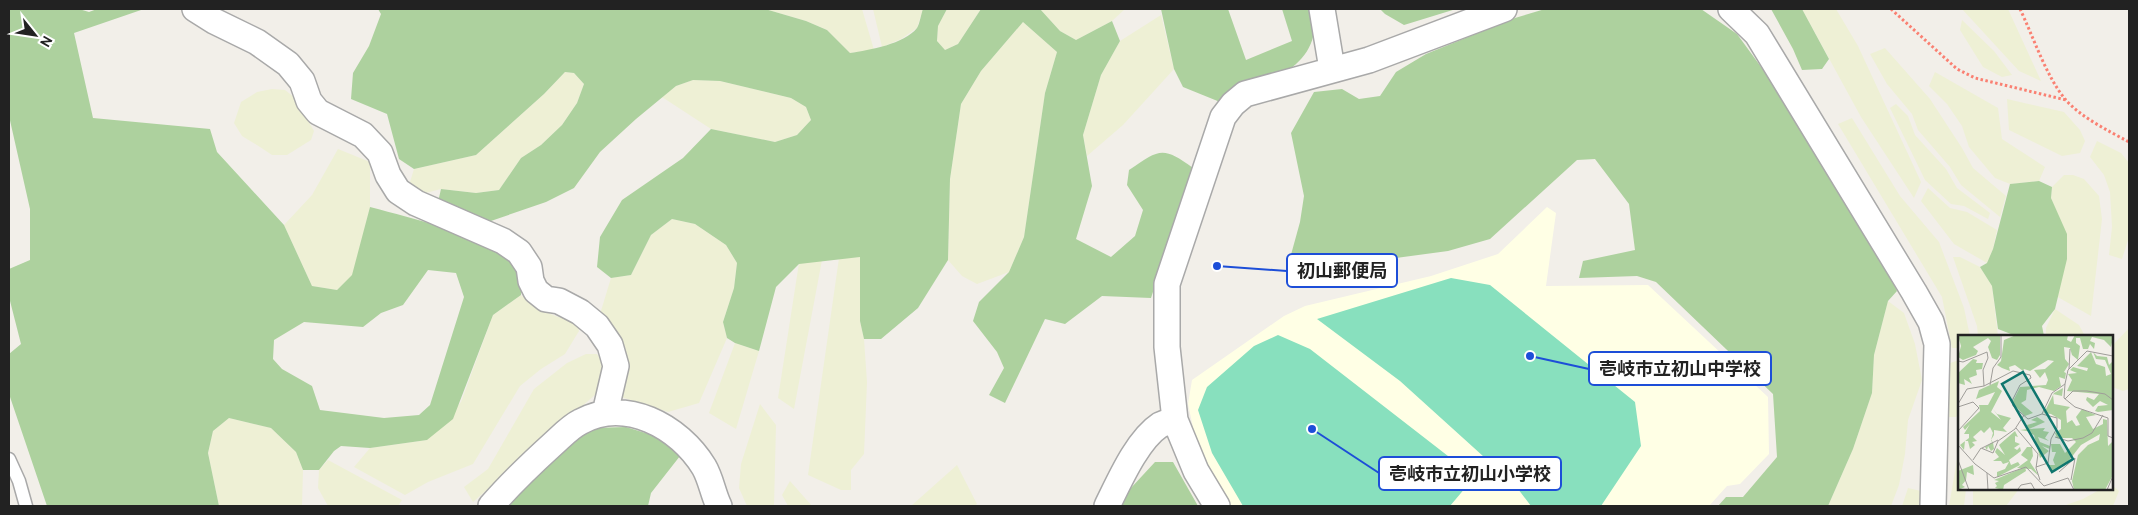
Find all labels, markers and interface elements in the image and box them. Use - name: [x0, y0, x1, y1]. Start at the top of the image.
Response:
- north arrow: [10, 10, 60, 60]
- text: N: [36, 33, 57, 50]
- callout: 初山郵便局: [1287, 254, 1397, 287]
- text: 初山郵便局: [1297, 260, 1387, 282]
- inset map: [1958, 335, 2113, 490]
- callout: 壱岐市立初山中学校: [1589, 352, 1771, 385]
- text: 壱岐市立初山中学校: [1599, 358, 1761, 380]
- callout: 壱岐市立初山小学校: [1379, 457, 1561, 490]
- text: 壱岐市立初山小学校: [1389, 463, 1551, 485]

